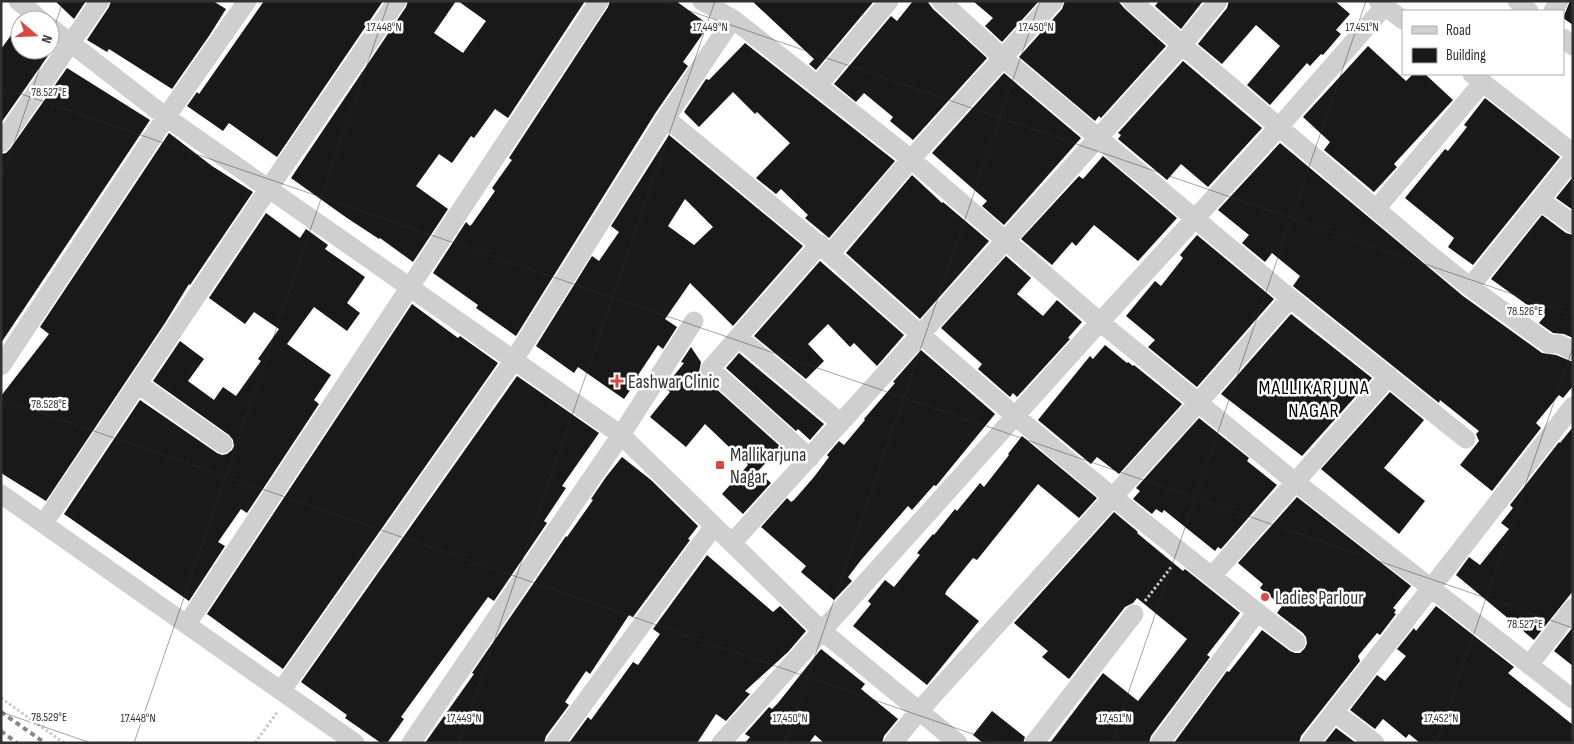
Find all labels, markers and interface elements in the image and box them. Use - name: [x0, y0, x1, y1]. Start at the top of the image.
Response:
- north arrow: [10, 10, 60, 60]
- legend: [1402, 10, 1564, 75]
- text: 17.448°N: [366, 20, 402, 35]
- text: 17.449°N: [692, 20, 728, 35]
- text: 17.450°N: [1018, 20, 1054, 35]
- text: 17.451°N: [1345, 20, 1379, 35]
- text: Road: [1446, 21, 1471, 40]
- text: N: [38, 33, 56, 45]
- text: Building: [1446, 46, 1486, 65]
- text: 78.527°E: [31, 85, 67, 100]
- text: 78.526°E: [1507, 304, 1543, 319]
- place label: Eashwar Clinic: [628, 371, 720, 394]
- marker: Eashwar Clinic: [610, 374, 624, 388]
- district label: MALLIKARJUNA NAGAR: [1259, 376, 1369, 423]
- text: 78.528°E: [31, 397, 67, 412]
- place label: Mallikarjuna Nagar: [730, 444, 806, 489]
- marker: Mallikarjuna Nagar: [714, 459, 726, 471]
- place label: Ladies Parlour: [1275, 587, 1364, 610]
- marker: Ladies Parlour: [1259, 591, 1271, 603]
- text: 78.527°E: [1507, 617, 1543, 632]
- text: 78.529°E: [31, 710, 67, 725]
- text: 17.448°N: [120, 711, 156, 726]
- text: 17.449°N: [446, 711, 482, 726]
- text: 17.450°N: [772, 711, 808, 726]
- text: 17.451°N: [1098, 711, 1132, 726]
- text: 17.452°N: [1424, 711, 1458, 726]

